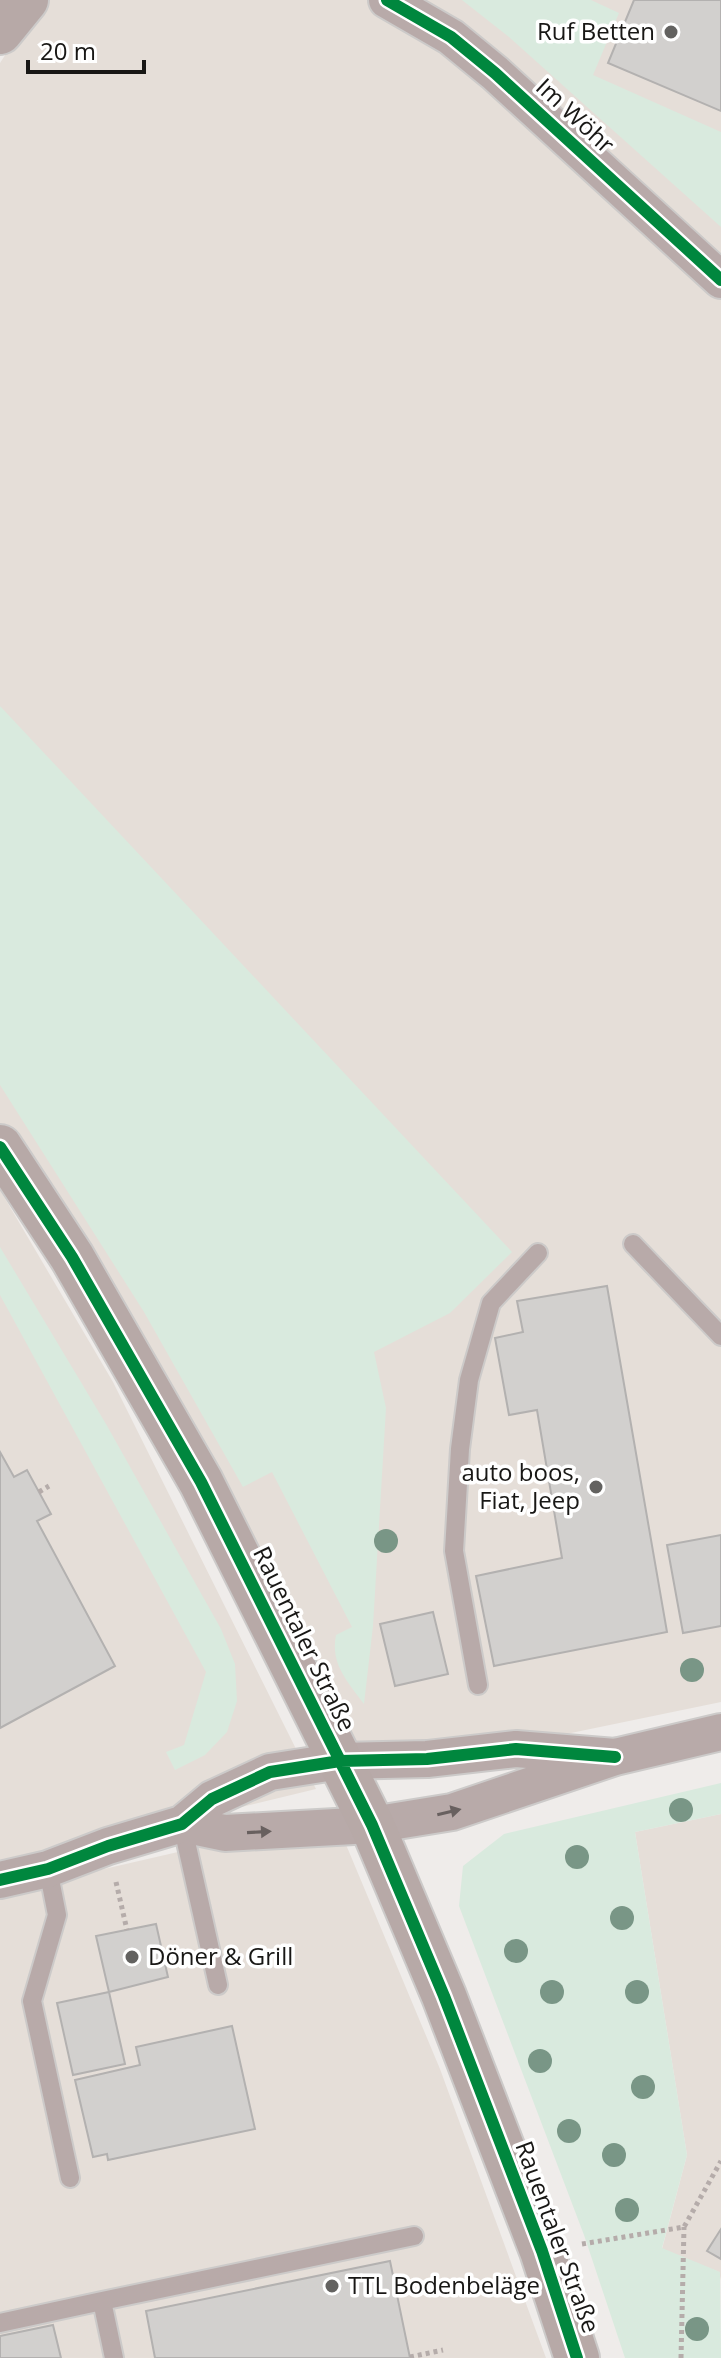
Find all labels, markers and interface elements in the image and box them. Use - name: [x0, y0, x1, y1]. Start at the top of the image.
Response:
- place label: Ruf Betten: [537, 14, 655, 47]
- marker: Ruf Betten: [662, 23, 680, 41]
- scale bar: [28, 24, 144, 74]
- text: 20 m: [40, 34, 96, 67]
- street label: Im Wöhr: [530, 70, 623, 160]
- place label: auto boos, Fiat, Jeep: [462, 1455, 580, 1516]
- marker: auto boos, Fiat, Jeep: [587, 1478, 605, 1496]
- street label: Rauentaler Straße: [246, 1540, 364, 1736]
- one-way arrow: [436, 1805, 461, 1818]
- one-way arrow: [247, 1825, 272, 1838]
- place label: Döner & Grill: [148, 1939, 293, 1972]
- marker: Döner & Grill: [123, 1948, 141, 1966]
- street label: Rauentaler Straße: [508, 2136, 608, 2337]
- place label: TTL Bodenbeläge: [348, 2268, 540, 2301]
- marker: TTL Bodenbeläge: [323, 2277, 341, 2295]

